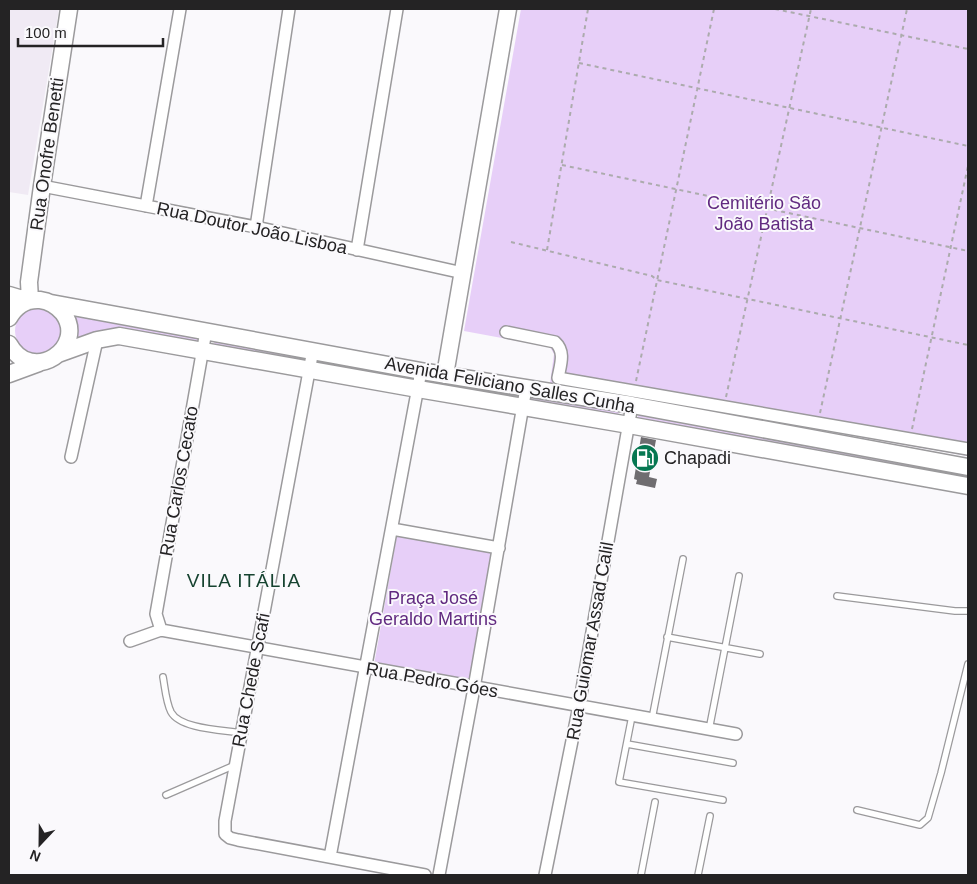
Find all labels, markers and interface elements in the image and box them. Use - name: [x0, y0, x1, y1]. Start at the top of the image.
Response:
- scale bar: [18, 15, 162, 47]
- text: 100 m: [25, 24, 67, 41]
- street label: Rua Onofre Benetti: [26, 76, 68, 232]
- park label: Cemitério São João Batista: [707, 193, 821, 234]
- street label: Rua Doutor João Lisboa: [155, 198, 350, 258]
- street label: Avenida Feliciano Salles Cunha: [383, 353, 638, 417]
- street label: Rua Carlos Cecato: [156, 404, 202, 558]
- fuel station icon: Chapadi: [630, 443, 660, 473]
- place label: Chapadi: [664, 448, 731, 468]
- street label: Rua Guiomar Assad Calil: [563, 540, 617, 742]
- district label: VILA ITÁLIA: [187, 570, 301, 591]
- park label: Praça José Geraldo Martins: [369, 588, 497, 629]
- street label: Rua Chede Scafi: [228, 611, 274, 749]
- street label: Rua Pedro Góes: [364, 659, 500, 701]
- north arrow: [15, 819, 65, 869]
- text: N: [27, 847, 43, 865]

